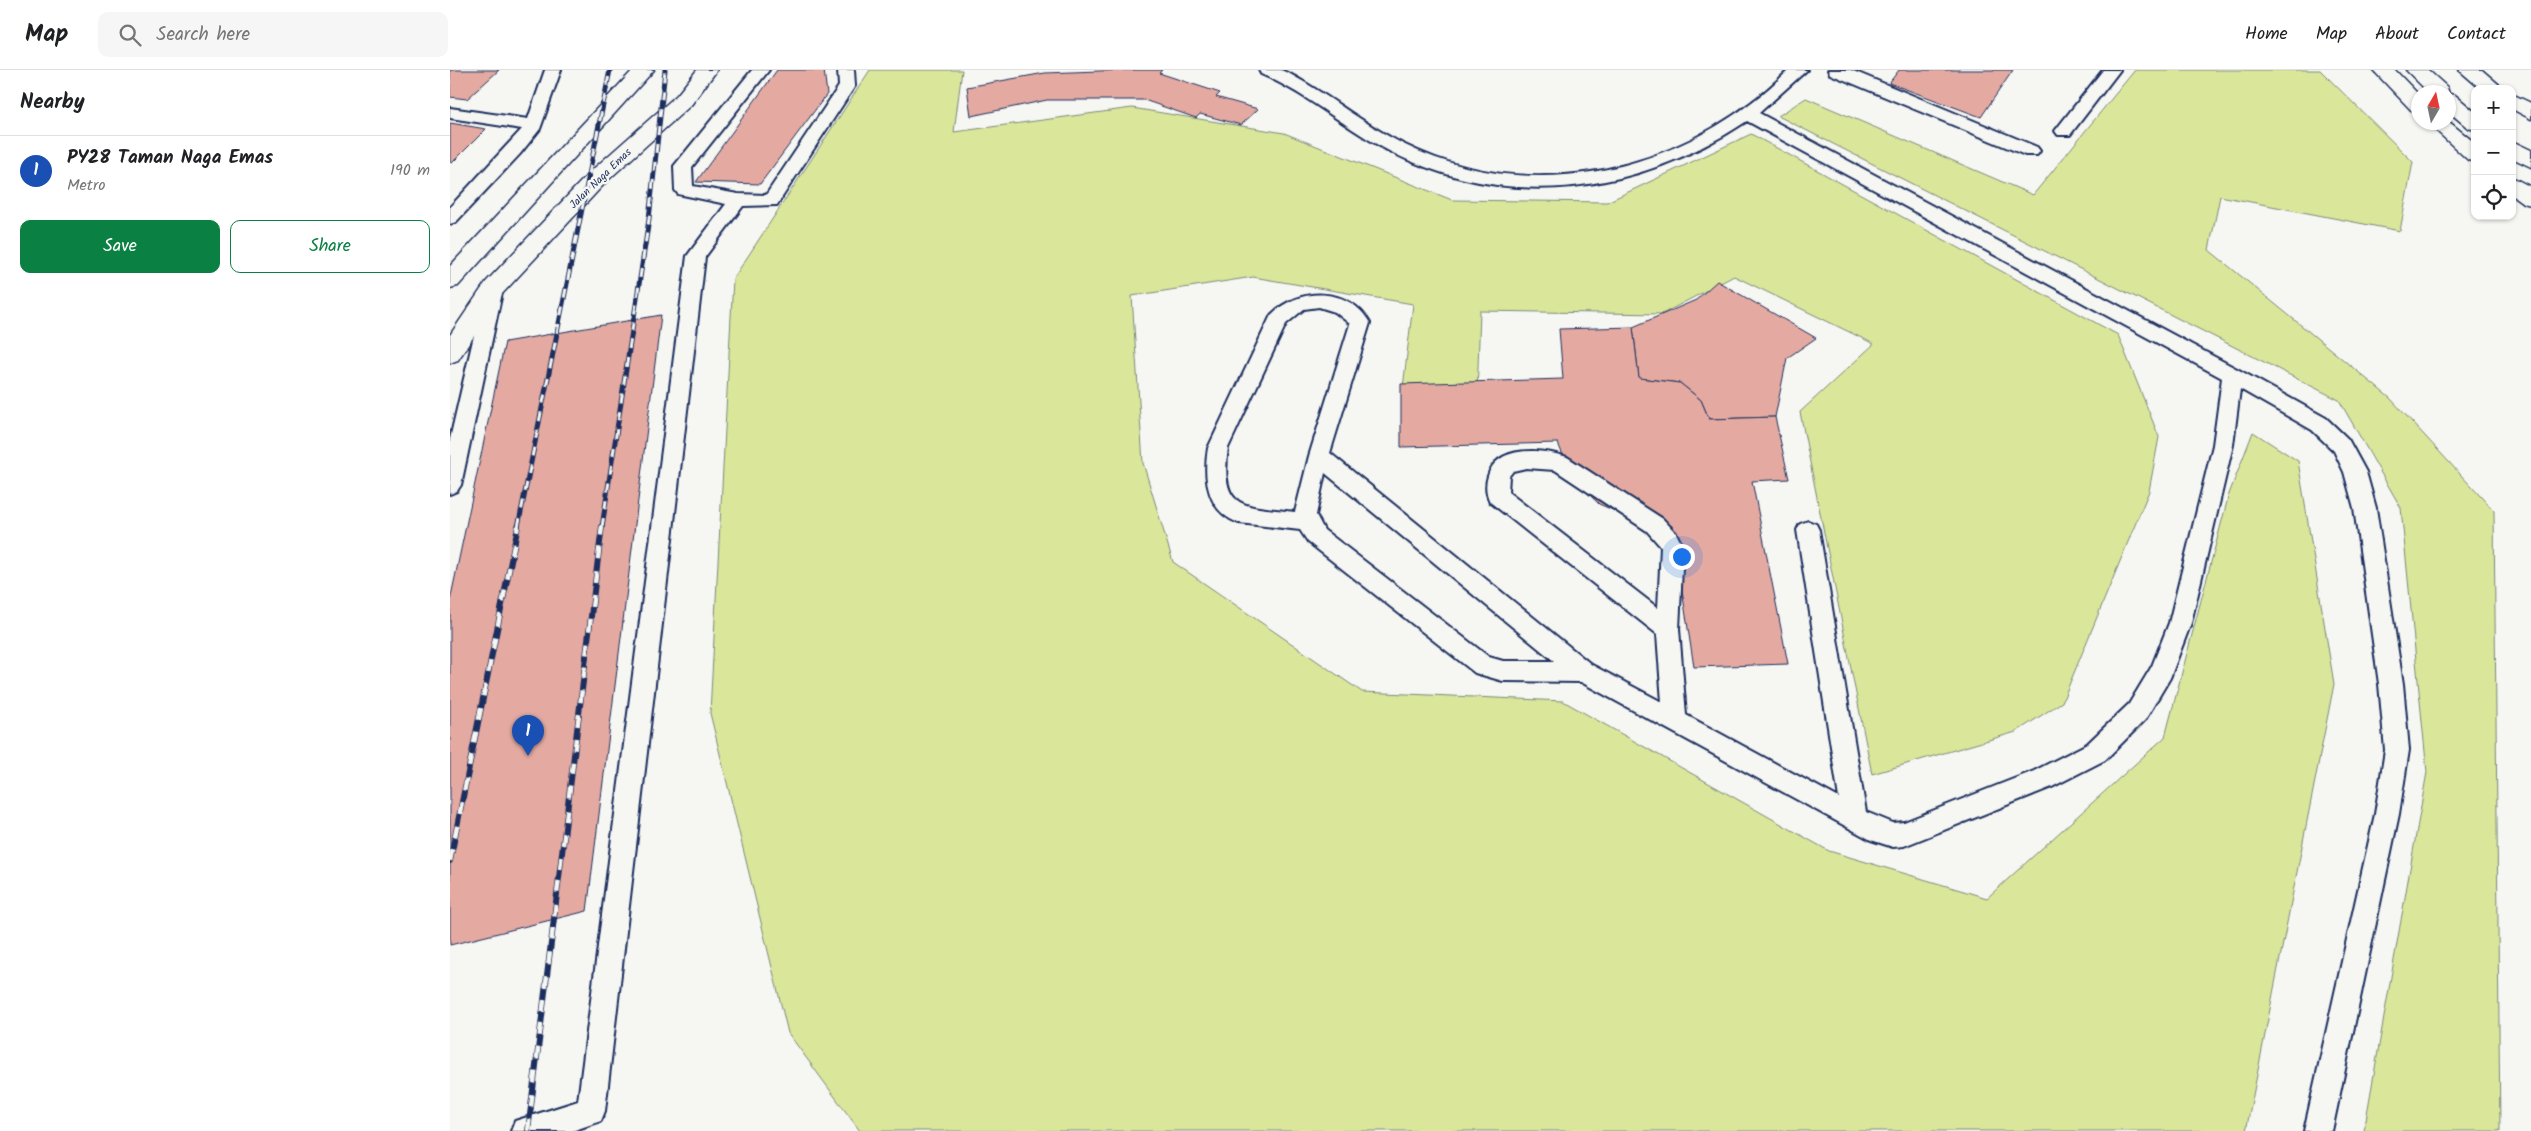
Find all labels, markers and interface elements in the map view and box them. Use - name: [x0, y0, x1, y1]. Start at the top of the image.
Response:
- search box: [98, 12, 448, 57]
- text: Map: [25, 15, 68, 54]
- text: Search here: [156, 20, 250, 50]
- text: Home: [2245, 20, 2288, 49]
- text: Map: [2316, 20, 2347, 49]
- text: About: [2375, 20, 2419, 49]
- text: Contact: [2447, 20, 2506, 49]
- icon: search: [116, 21, 144, 49]
- north arrow: [2411, 85, 2456, 130]
- map controls: [2471, 85, 2516, 220]
- button: +: [2471, 85, 2516, 130]
- text: Nearby: [20, 86, 85, 119]
- button: −: [2471, 130, 2516, 175]
- text: PY28 Taman Naga Emas: [67, 143, 273, 173]
- street label: Jalan Naga Emas: [565, 144, 636, 213]
- text: 1: [34, 158, 38, 183]
- text: 190 m: [390, 158, 430, 183]
- text: Metro: [67, 173, 106, 198]
- button: locate: [2471, 175, 2516, 220]
- button: Save: [20, 220, 220, 273]
- button: Share: [230, 220, 430, 273]
- your location: [1669, 544, 1695, 570]
- pin: 1: [512, 715, 544, 756]

